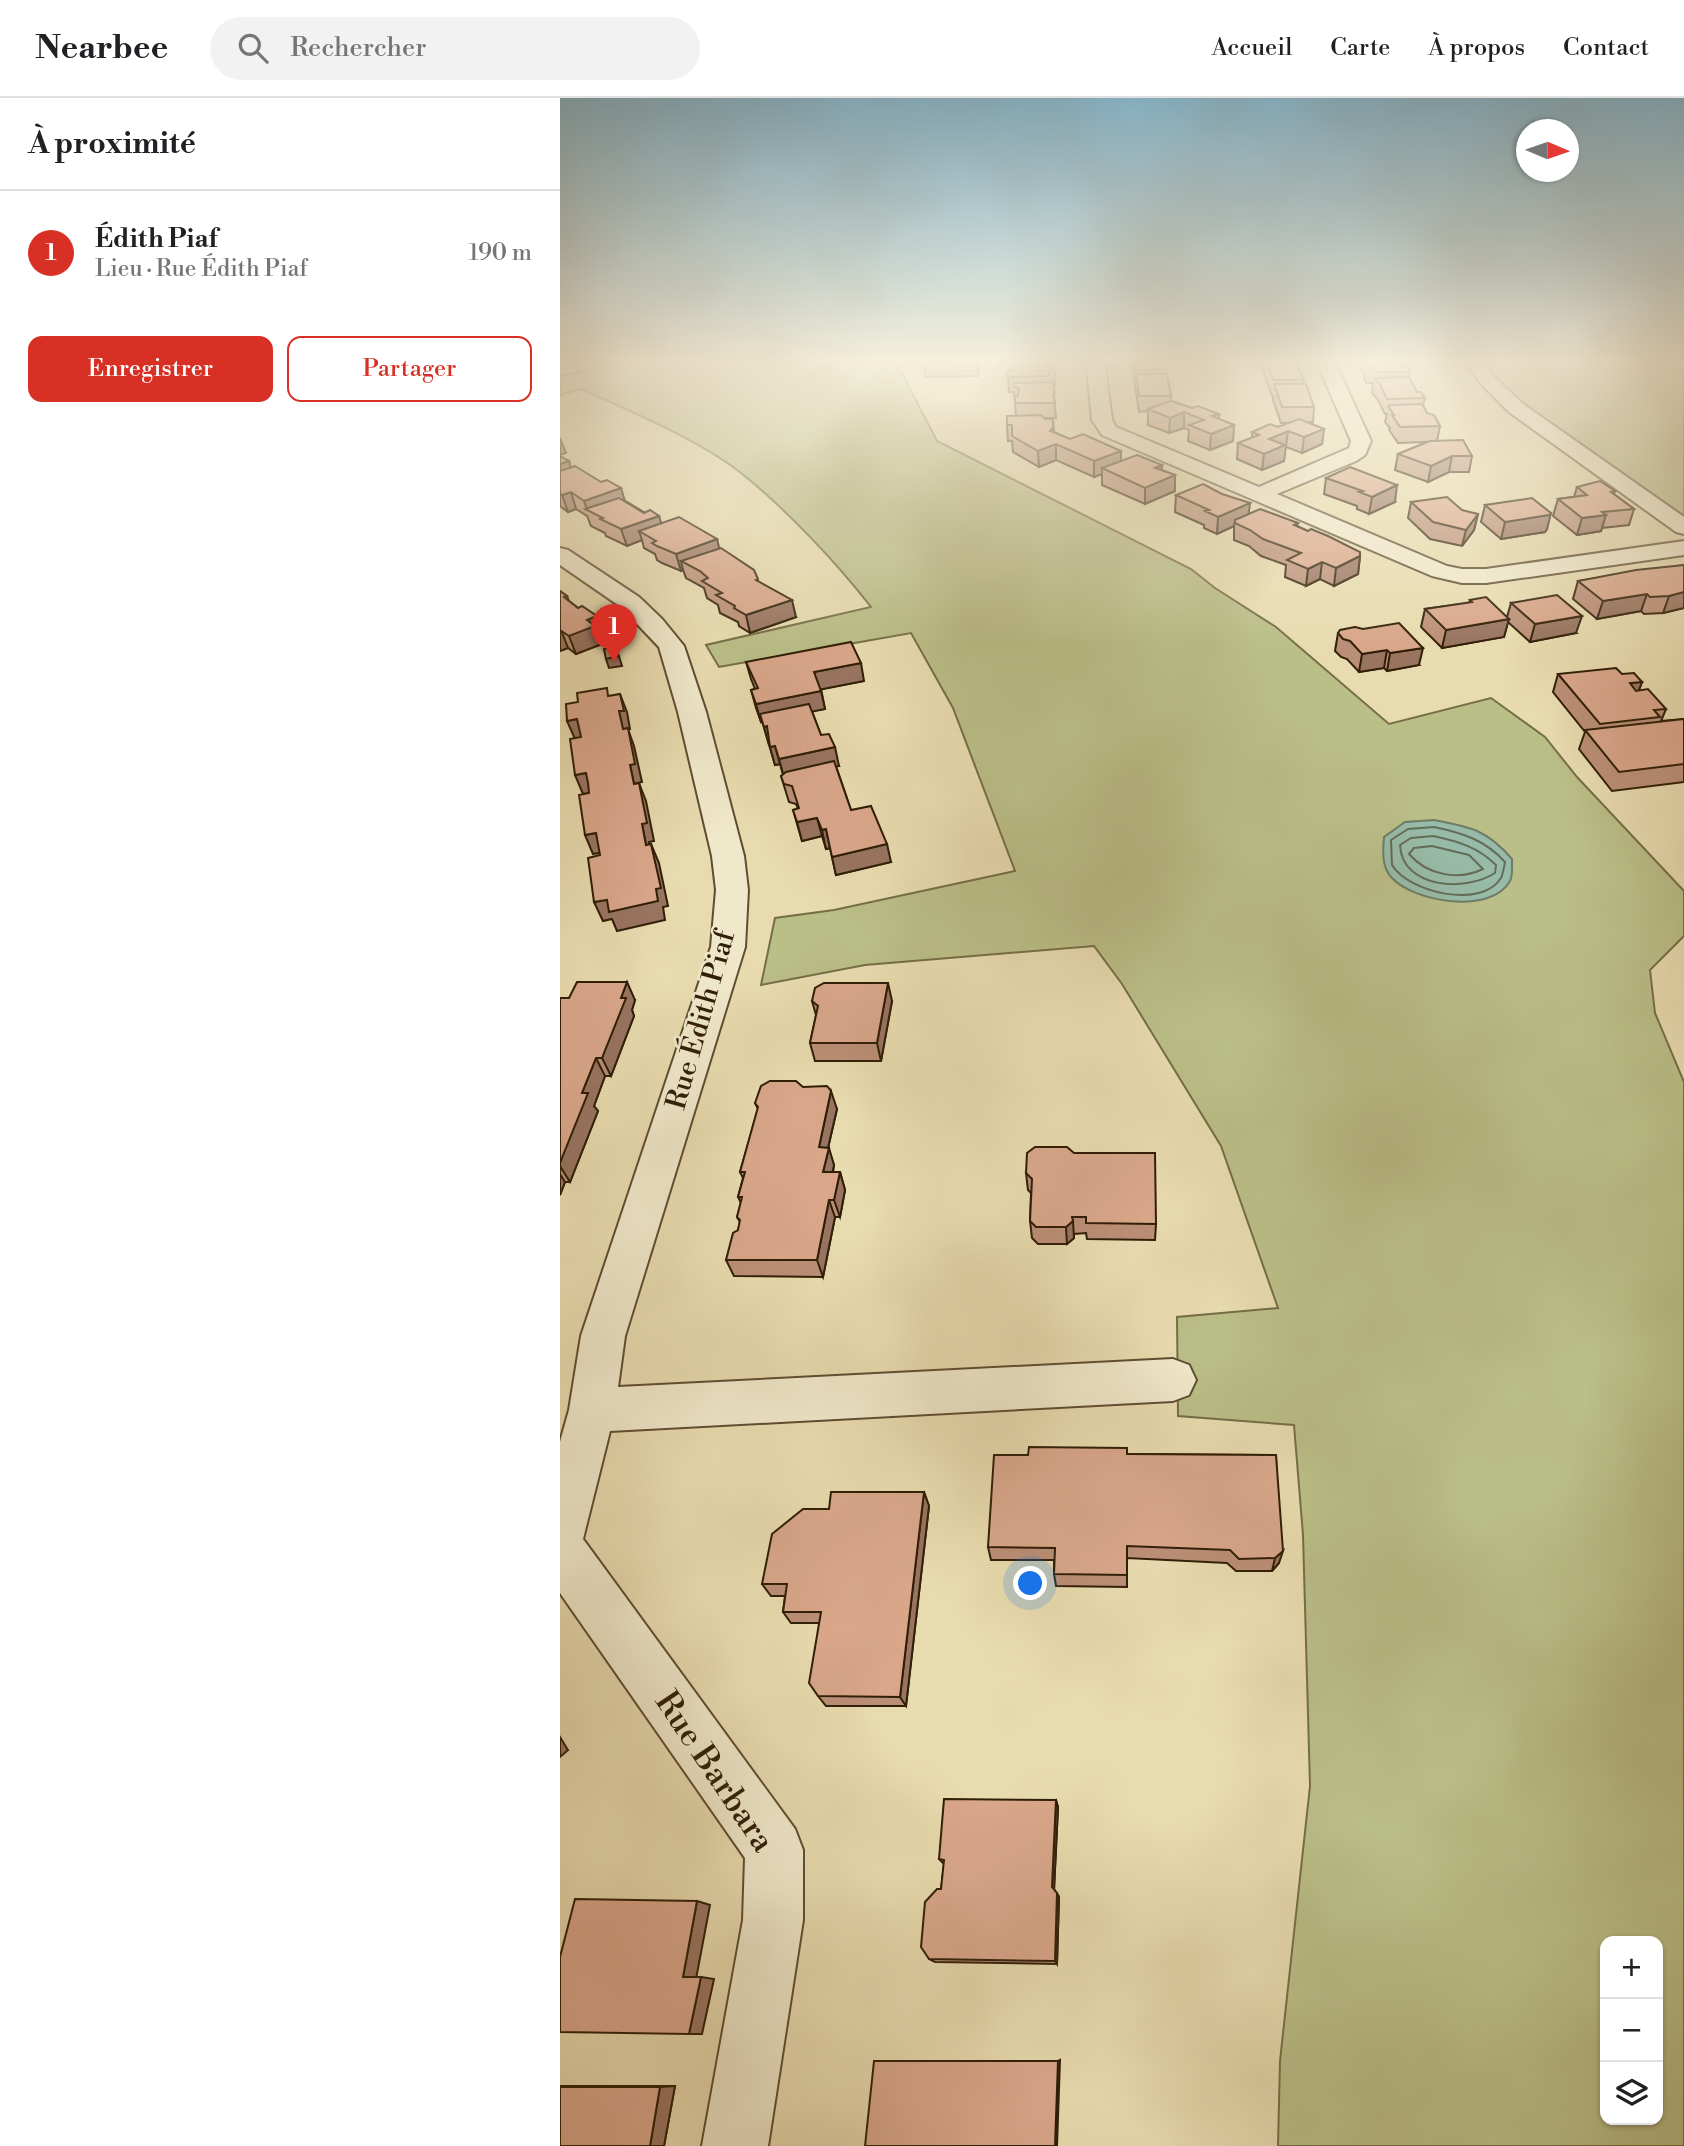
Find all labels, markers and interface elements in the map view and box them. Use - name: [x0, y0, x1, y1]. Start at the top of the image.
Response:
- search box: [210, 17, 700, 80]
- text: Nearbee: [35, 28, 168, 69]
- icon: search: [234, 29, 272, 67]
- text: Rechercher: [290, 32, 426, 64]
- text: Accueil: [1211, 33, 1292, 63]
- text: Carte: [1330, 33, 1390, 63]
- text: À propos: [1428, 33, 1525, 63]
- text: Contact: [1563, 33, 1649, 63]
- north arrow: [1516, 119, 1579, 182]
- text: À proximité: [28, 125, 196, 163]
- text: Édith Piaf: [95, 223, 218, 255]
- text: 1: [45, 239, 57, 267]
- text: 190 m: [469, 239, 532, 267]
- text: Lieu · Rue Édith Piaf: [95, 255, 308, 283]
- button: Enregistrer: [28, 336, 273, 402]
- button: Partager: [287, 336, 532, 402]
- pin: 1: [591, 604, 637, 662]
- street label: Rue Édith Piaf: [657, 924, 744, 1114]
- your location: [1013, 1566, 1047, 1600]
- street label: Rue Barbara: [645, 1684, 783, 1861]
- map controls: [1600, 1936, 1663, 2125]
- button: +: [1600, 1936, 1663, 1999]
- button: −: [1600, 1999, 1663, 2062]
- button: layers: [1600, 2062, 1663, 2125]

